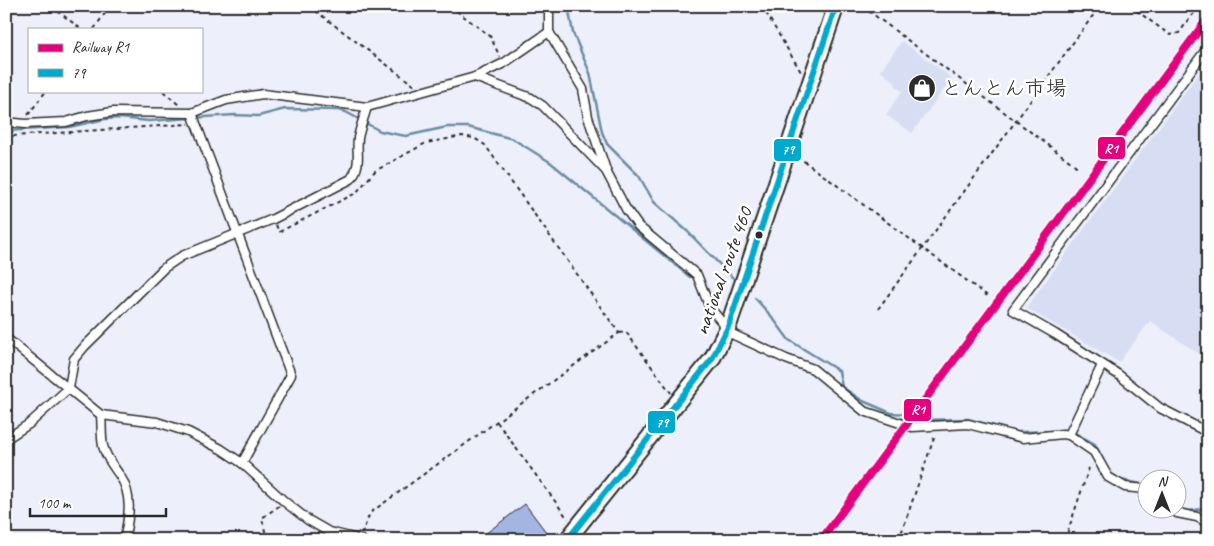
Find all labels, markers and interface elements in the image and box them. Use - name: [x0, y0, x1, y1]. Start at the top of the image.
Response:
- legend: [28, 28, 202, 92]
- text: Railway R1: [72, 38, 131, 57]
- text: 79: [72, 64, 87, 83]
- shop icon: とんとん市場: [907, 73, 937, 103]
- place label: とんとん市場: [941, 75, 1067, 101]
- line badge: R1: [1097, 136, 1126, 160]
- line badge: 79: [773, 138, 802, 162]
- text: R1: [1104, 140, 1120, 157]
- text: 79: [782, 141, 796, 158]
- street label: national route 460: [688, 202, 759, 338]
- unlabelled marker: [754, 230, 764, 240]
- line badge: R1: [903, 398, 932, 422]
- text: R1: [911, 401, 927, 418]
- line badge: 79: [647, 410, 676, 434]
- text: 79: [656, 414, 670, 431]
- north arrow: [1136, 468, 1186, 518]
- text: N: [1158, 473, 1169, 490]
- scale bar: [30, 486, 166, 518]
- text: 100 m: [38, 494, 72, 513]

